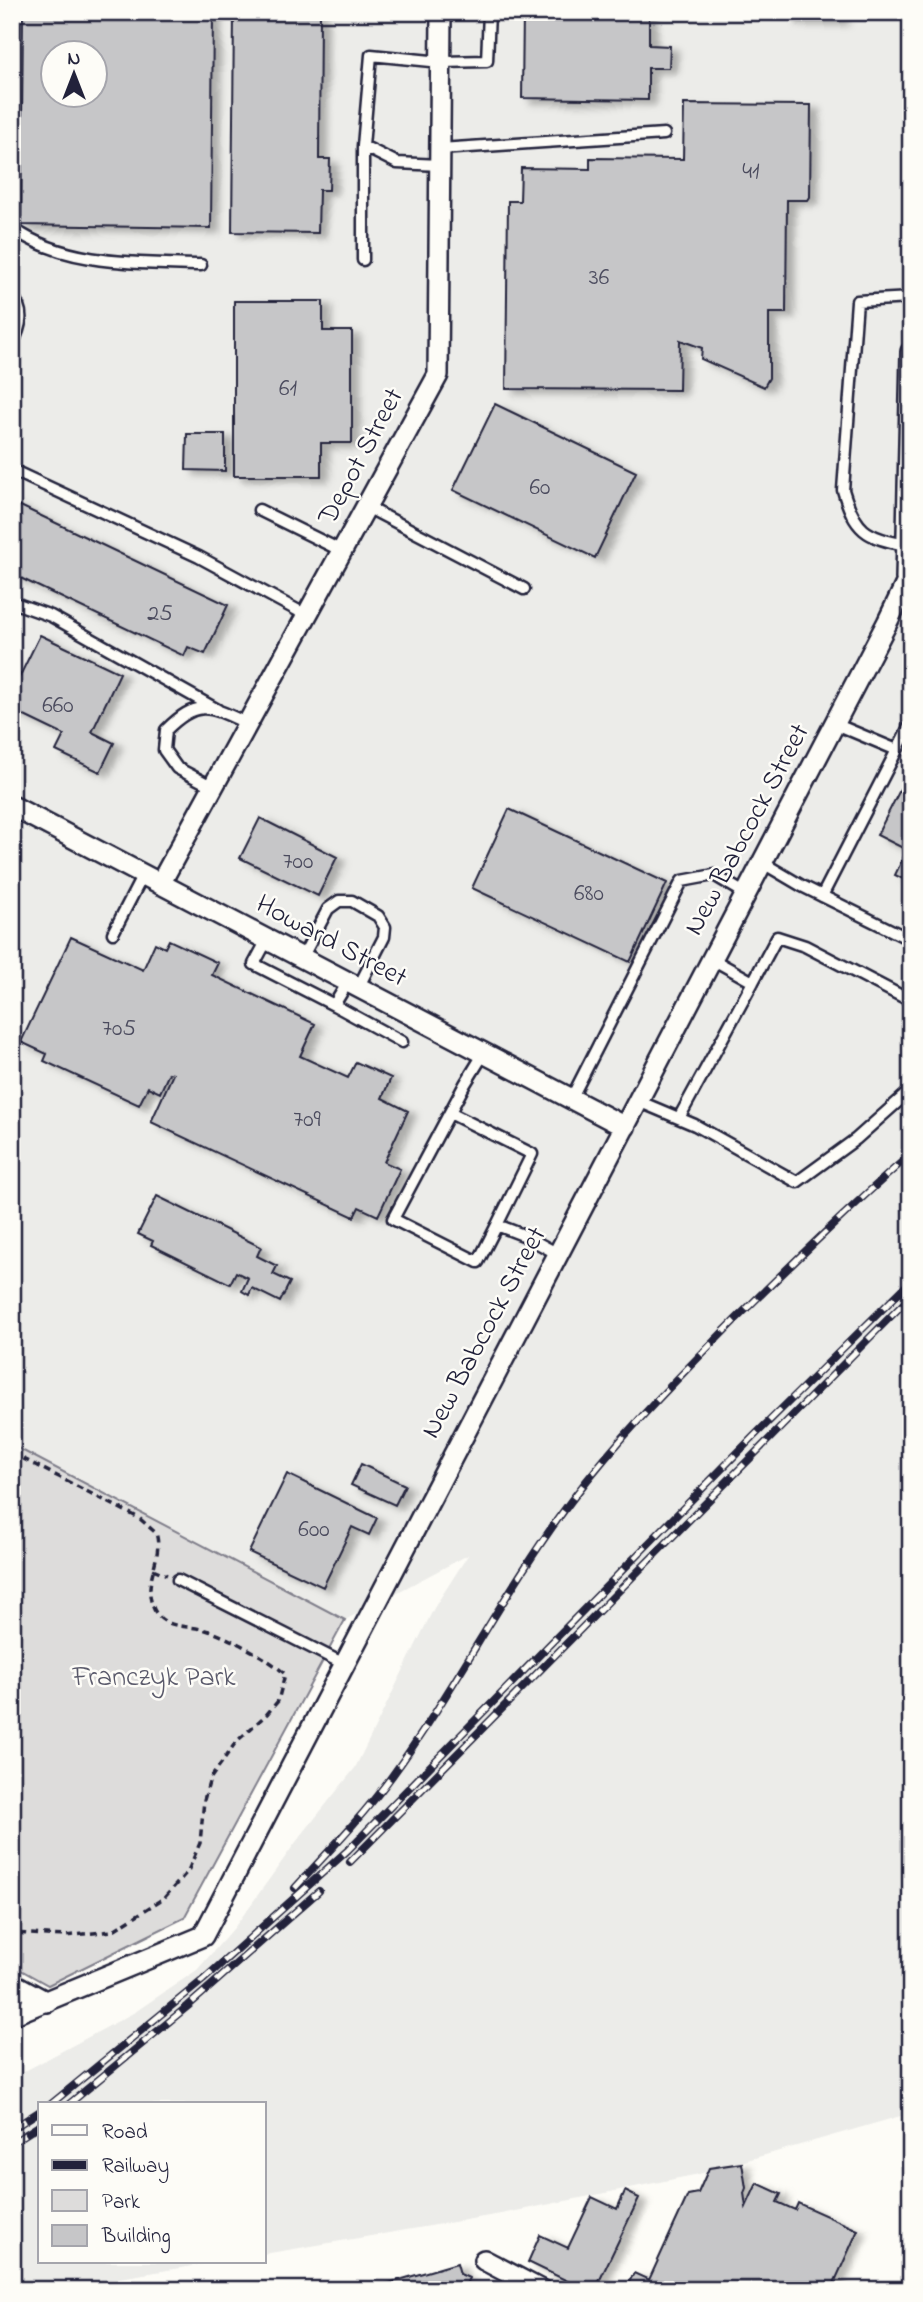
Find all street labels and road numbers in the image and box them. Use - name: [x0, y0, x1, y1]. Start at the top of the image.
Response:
- street label: Depot Street: [308, 381, 415, 534]
- street label: New Babcock Street: [675, 717, 821, 943]
- street label: Howard Street: [248, 885, 414, 999]
- street label: New Babcock Street: [412, 1220, 558, 1446]

